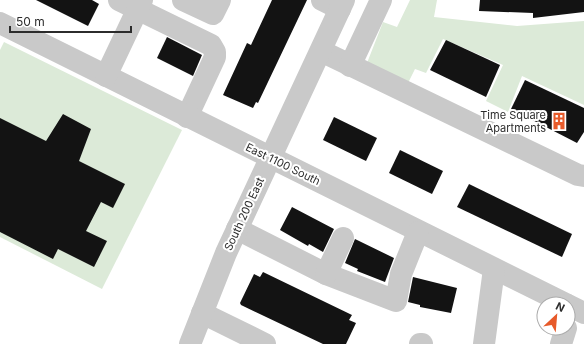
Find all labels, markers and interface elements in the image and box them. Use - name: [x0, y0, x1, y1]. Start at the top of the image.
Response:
- scale bar: [10, 8, 131, 34]
- text: 50 m: [16, 14, 45, 29]
- place label: Time Square Apartments: [480, 108, 546, 135]
- building icon: Time Square Apartments: [549, 111, 569, 131]
- street label: East 1100 South: [243, 140, 323, 188]
- street label: South 200 East: [221, 175, 267, 253]
- north arrow: [536, 296, 576, 336]
- text: N: [554, 299, 567, 315]

